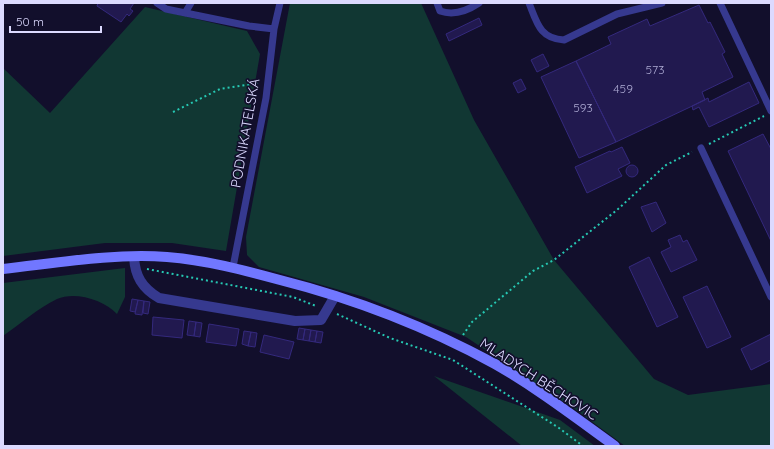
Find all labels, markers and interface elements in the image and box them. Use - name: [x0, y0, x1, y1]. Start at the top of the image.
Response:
- scale bar: [10, 8, 101, 34]
- text: 50 m: [16, 14, 44, 29]
- house number: 573: [646, 62, 664, 77]
- street label: PODNIKATELSKÁ: [227, 77, 263, 189]
- house number: 459: [613, 81, 633, 96]
- house number: 593: [573, 100, 593, 115]
- street label: MLADÝCH BĚCHOVIC: [477, 334, 601, 424]

